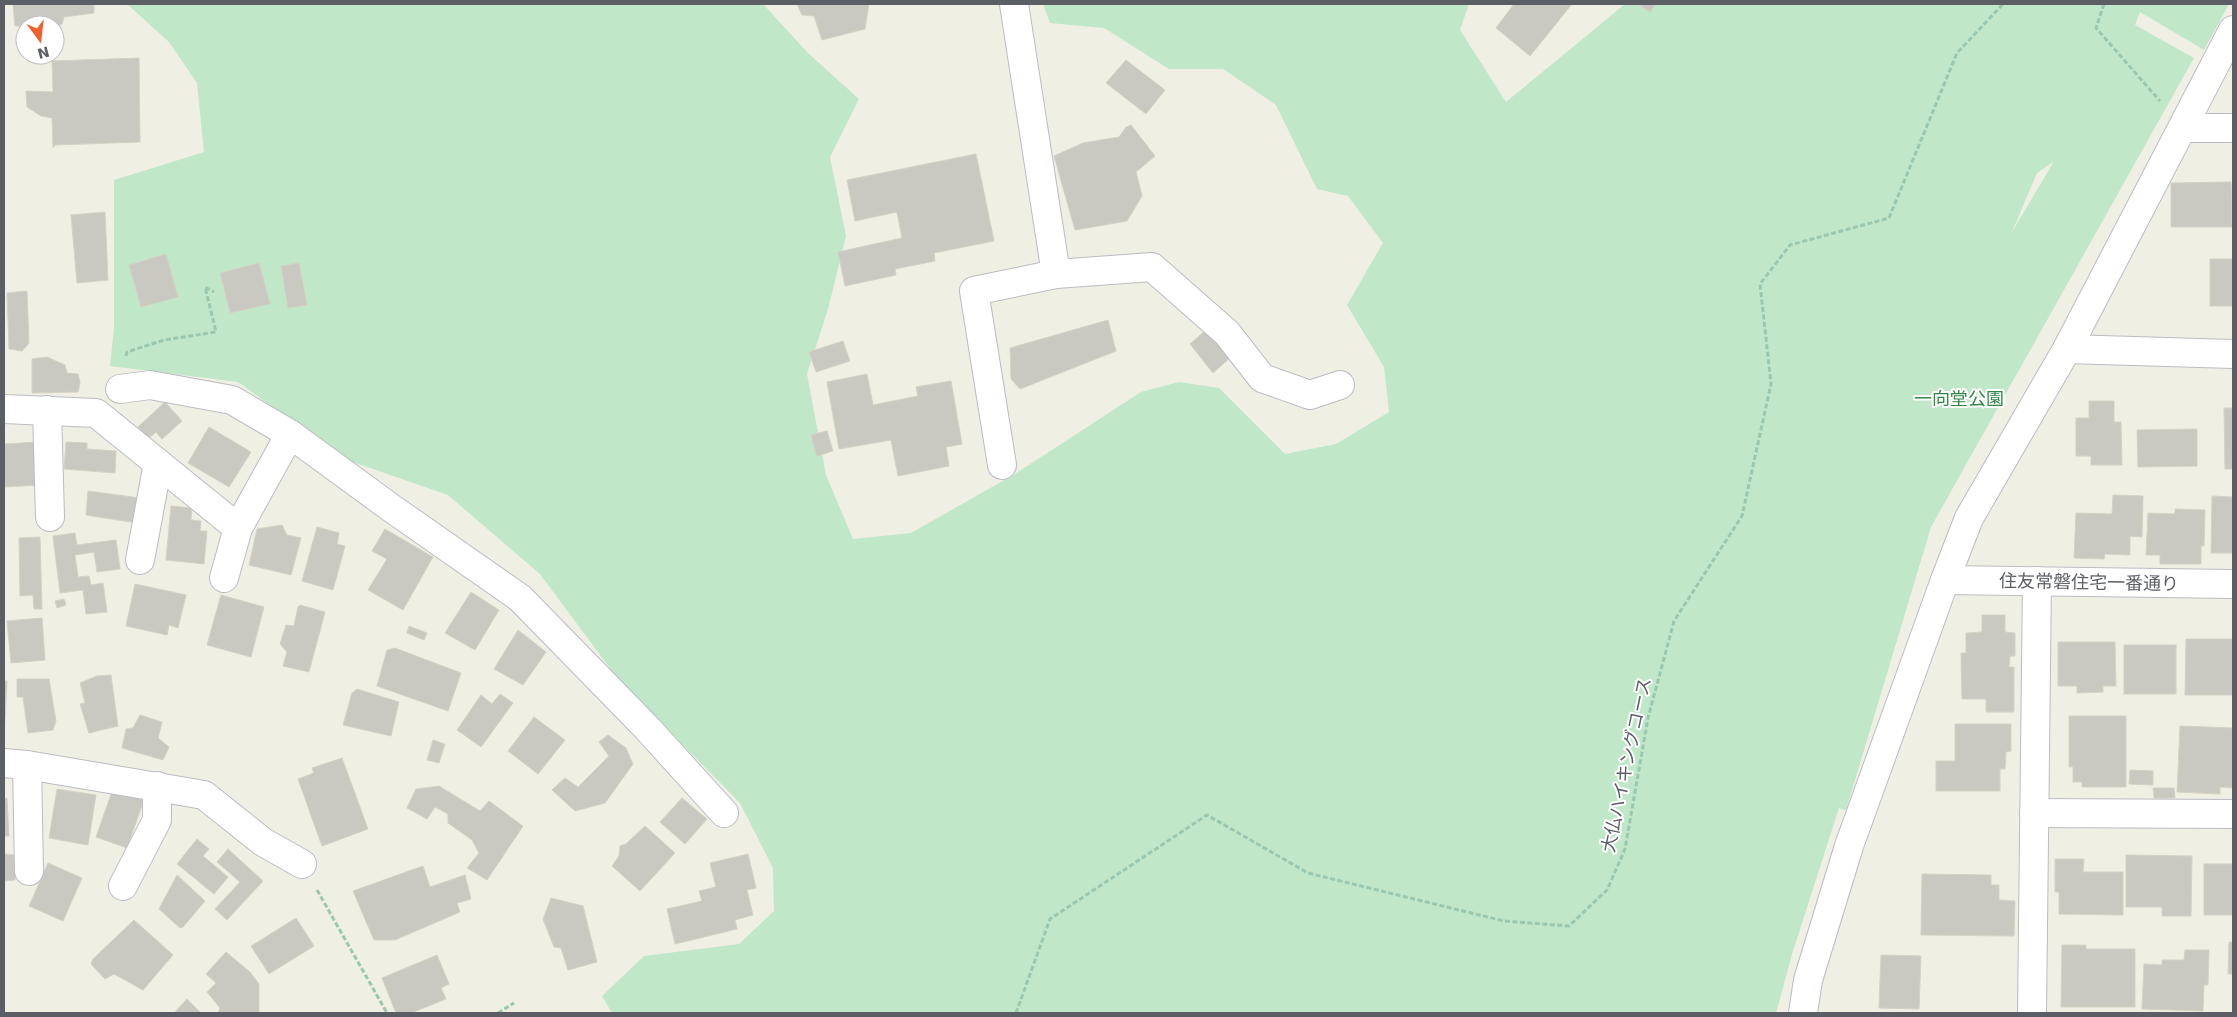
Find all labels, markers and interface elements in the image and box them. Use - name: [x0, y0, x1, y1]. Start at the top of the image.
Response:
- north arrow: [15, 15, 65, 65]
- text: N: [36, 43, 51, 62]
- park label: 一向堂公園: [1914, 388, 2004, 409]
- street label: 住友常磐住宅一番通り: [1999, 570, 2179, 594]
- street label: 大仏ハイキングコース: [1597, 676, 1655, 854]

